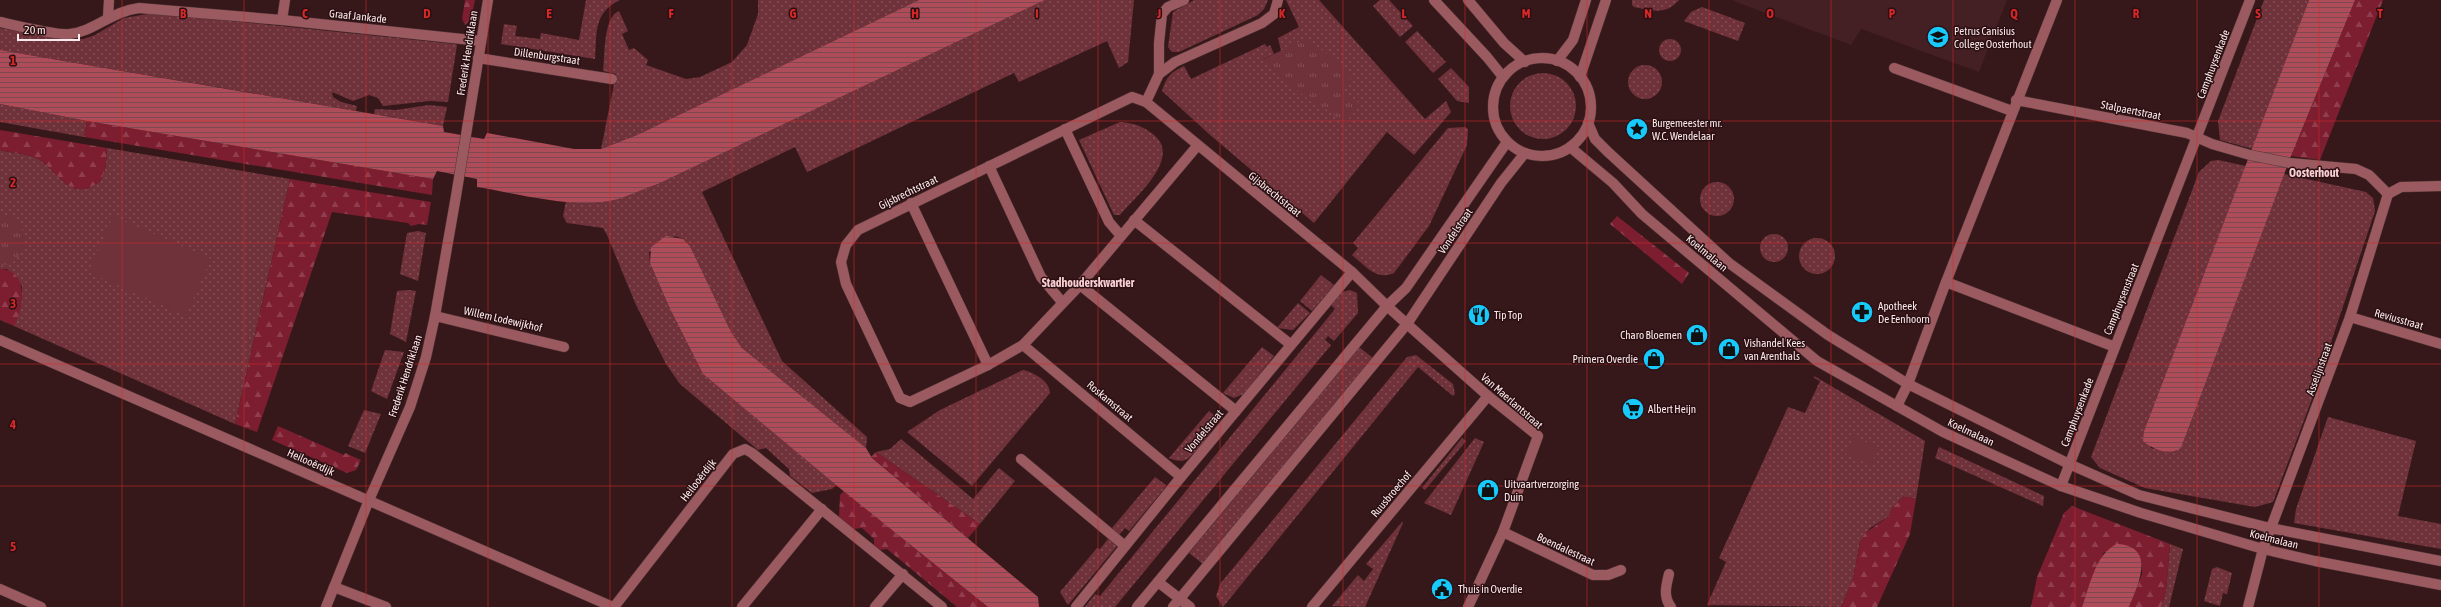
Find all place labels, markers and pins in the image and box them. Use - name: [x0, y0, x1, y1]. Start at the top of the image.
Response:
- school or university icon: Petrus Canisius College Oosterhout: [1925, 24, 1951, 50]
- place label: Petrus Canisius College Oosterhout: [1954, 25, 2032, 50]
- place icon: Burgemeester mr. W.C. Wendelaar: [1624, 116, 1650, 142]
- place label: Burgemeester mr. W.C. Wendelaar: [1652, 117, 1722, 142]
- pharmacy icon: Apotheek De Eenhoorn: [1849, 299, 1875, 325]
- place label: Apotheek De Eenhoorn: [1878, 300, 1930, 325]
- restaurant icon: Tip Top: [1466, 302, 1492, 328]
- place label: Tip Top: [1494, 309, 1522, 321]
- shop icon: Charo Bloemen: [1684, 322, 1710, 348]
- place label: Charo Bloemen: [1620, 329, 1682, 341]
- shop icon: Vishandel Kees van Arenthals: [1716, 336, 1742, 362]
- place label: Vishandel Kees van Arenthals: [1744, 337, 1805, 362]
- shop icon: Primera Overdie: [1641, 346, 1667, 372]
- place label: Primera Overdie: [1572, 353, 1638, 365]
- supermarket icon: Albert Heijn: [1620, 396, 1646, 422]
- place label: Albert Heijn: [1648, 403, 1696, 415]
- shop icon: Uitvaartverzorging Duin: [1475, 477, 1501, 503]
- place label: Uitvaartverzorging Duin: [1504, 478, 1579, 503]
- public building icon: Thuis in Overdie: [1429, 576, 1455, 602]
- place label: Thuis in Overdie: [1458, 583, 1522, 595]

